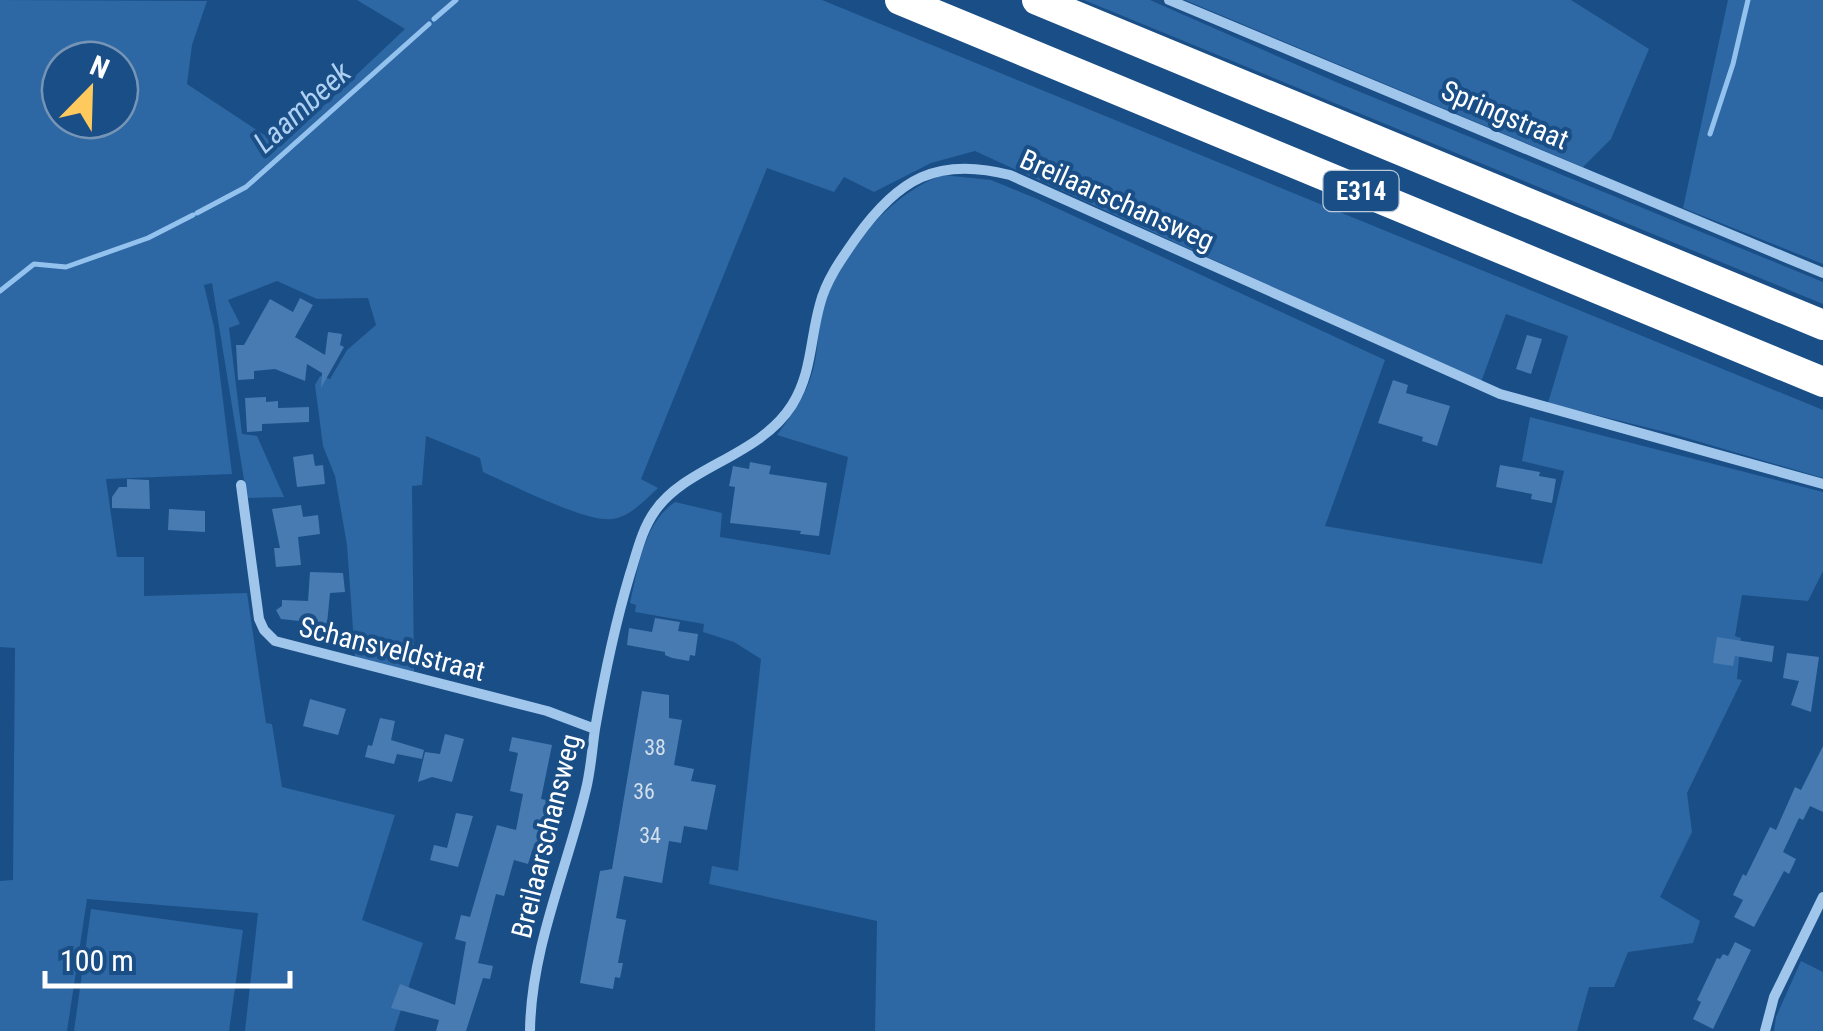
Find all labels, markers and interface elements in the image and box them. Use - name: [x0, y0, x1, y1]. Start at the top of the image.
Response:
- north arrow: [40, 40, 140, 140]
- text: N: [85, 49, 114, 86]
- water label: Laambeek: [246, 54, 358, 160]
- street label: Springstraat: [1437, 73, 1573, 157]
- street label: Breilaarschansweg: [1015, 142, 1219, 258]
- road number: E314: [1324, 171, 1398, 211]
- street label: Schansveldstraat: [296, 610, 488, 688]
- street label: Breilaarschansweg: [505, 731, 587, 941]
- house number: 38: [644, 735, 666, 760]
- house number: 36: [633, 779, 655, 804]
- house number: 34: [639, 823, 661, 848]
- scale bar: [45, 926, 290, 988]
- text: 100 m: [60, 943, 134, 978]

